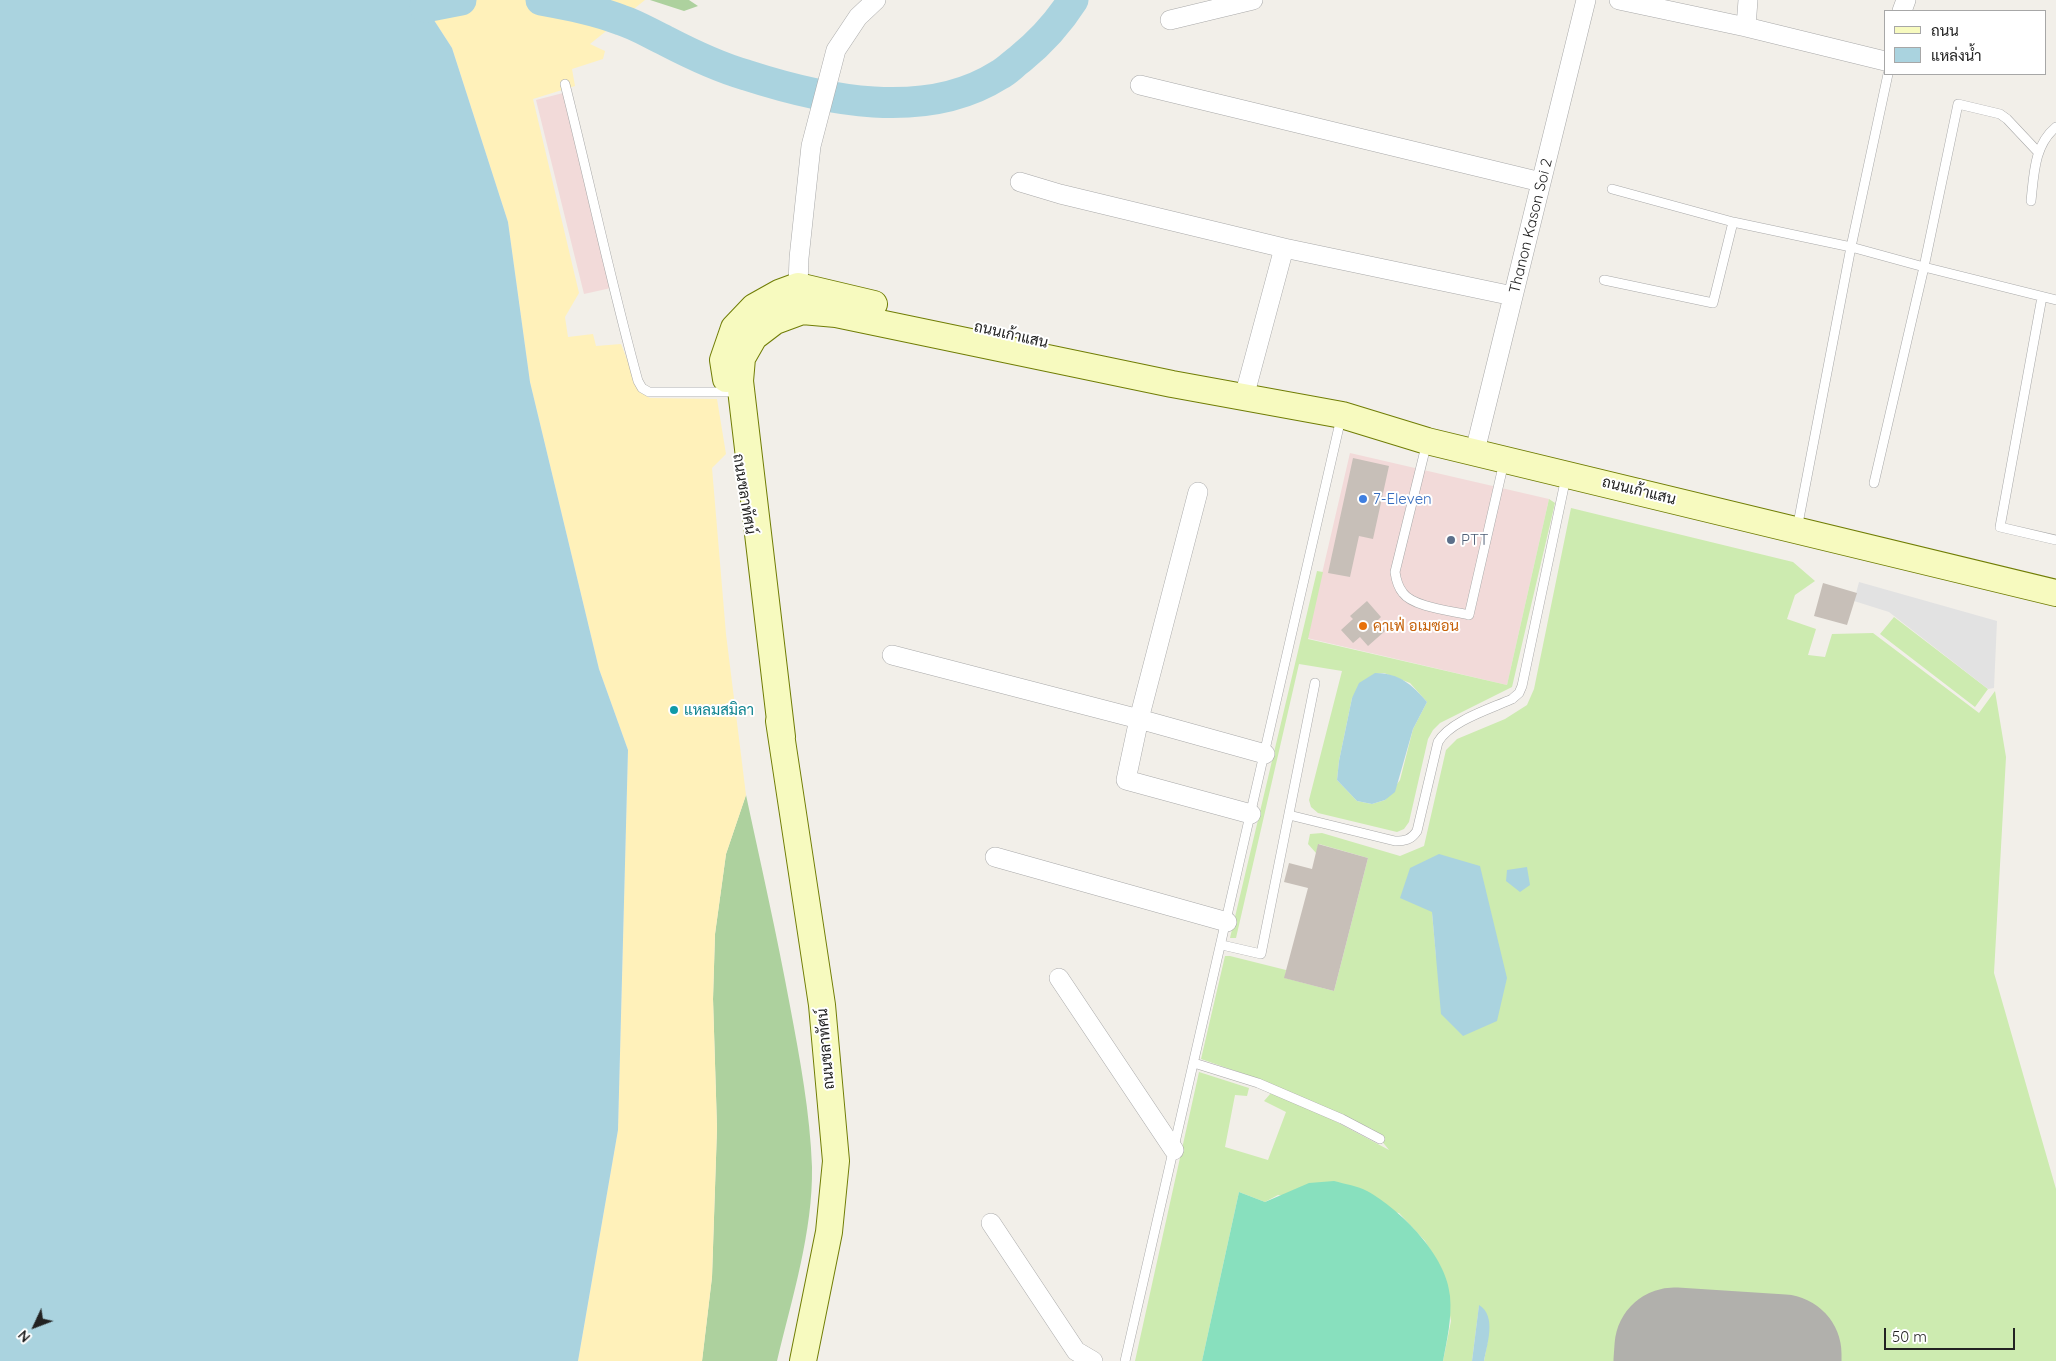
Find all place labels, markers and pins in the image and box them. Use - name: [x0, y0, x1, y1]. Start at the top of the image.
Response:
- place label: 7-Eleven: [1373, 490, 1432, 508]
- marker: 7-Eleven: [1357, 493, 1369, 505]
- place label: PTT: [1461, 531, 1489, 549]
- marker: PTT: [1445, 534, 1457, 546]
- place label: คาเฟ่ อเมซอน: [1373, 617, 1459, 635]
- marker: คาเฟ่ อเมซอน: [1357, 620, 1369, 632]
- place label: แหลมสมิลา: [684, 701, 754, 719]
- marker: แหลมสมิลา: [668, 704, 680, 716]

